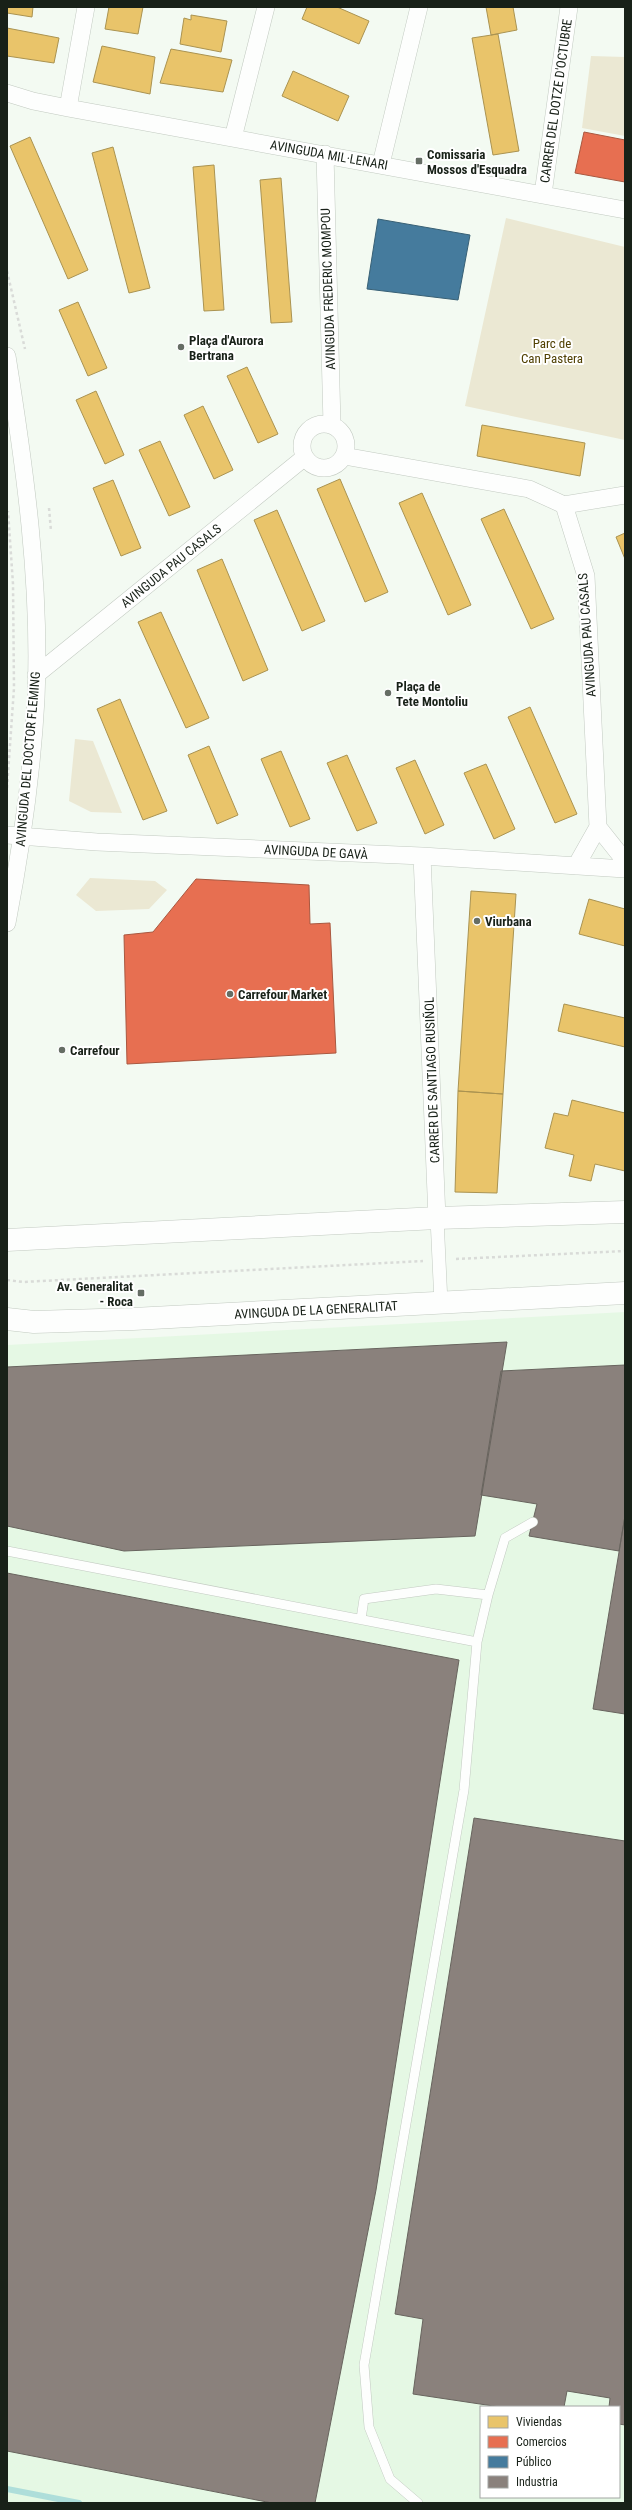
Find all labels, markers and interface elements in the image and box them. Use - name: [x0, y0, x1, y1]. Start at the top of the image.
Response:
- street label: CARRER DEL DOTZE D'OCTUBRE: [537, 18, 575, 184]
- street label: AVINGUDA MIL·LENARI: [269, 137, 389, 173]
- place label: Comissaria Mossos d'Esquadra: [427, 147, 527, 177]
- marker: Comissaria Mossos d'Esquadra: [414, 156, 424, 166]
- street label: AVINGUDA FREDERIC MOMPOU: [318, 208, 338, 370]
- place label: Plaça d'Aurora Bertrana: [189, 333, 264, 363]
- park label: Parc de Can Pastera: [521, 336, 583, 366]
- marker: Plaça d'Aurora Bertrana: [176, 342, 186, 352]
- street label: AVINGUDA PAU CASALS: [118, 521, 224, 611]
- street label: AVINGUDA PAU CASALS: [575, 572, 599, 698]
- street label: AVINGUDA DEL DOCTOR FLEMING: [13, 671, 43, 847]
- place label: Plaça de Tete Montoliu: [396, 679, 468, 709]
- marker: Plaça de Tete Montoliu: [383, 688, 393, 698]
- street label: AVINGUDA DE GAVÀ: [264, 842, 369, 862]
- place label: Viurbana: [485, 914, 532, 929]
- marker: Viurbana: [472, 916, 482, 926]
- place label: Carrefour Market: [238, 987, 327, 1002]
- marker: Carrefour Market: [225, 989, 235, 999]
- street label: CARRER DE SANTIAGO RUSIÑOL: [421, 997, 442, 1163]
- place label: Carrefour: [70, 1043, 120, 1058]
- marker: Carrefour: [57, 1045, 67, 1055]
- place label: Av. Generalitat - Roca: [57, 1279, 133, 1309]
- marker: Av. Generalitat - Roca: [136, 1288, 146, 1298]
- street label: AVINGUDA DE LA GENERALITAT: [234, 1298, 398, 1322]
- legend: [480, 2406, 620, 2498]
- text: Viviendas: [516, 2415, 562, 2429]
- text: Comercios: [516, 2435, 567, 2449]
- text: Público: [516, 2455, 551, 2469]
- text: Industria: [516, 2475, 558, 2489]

